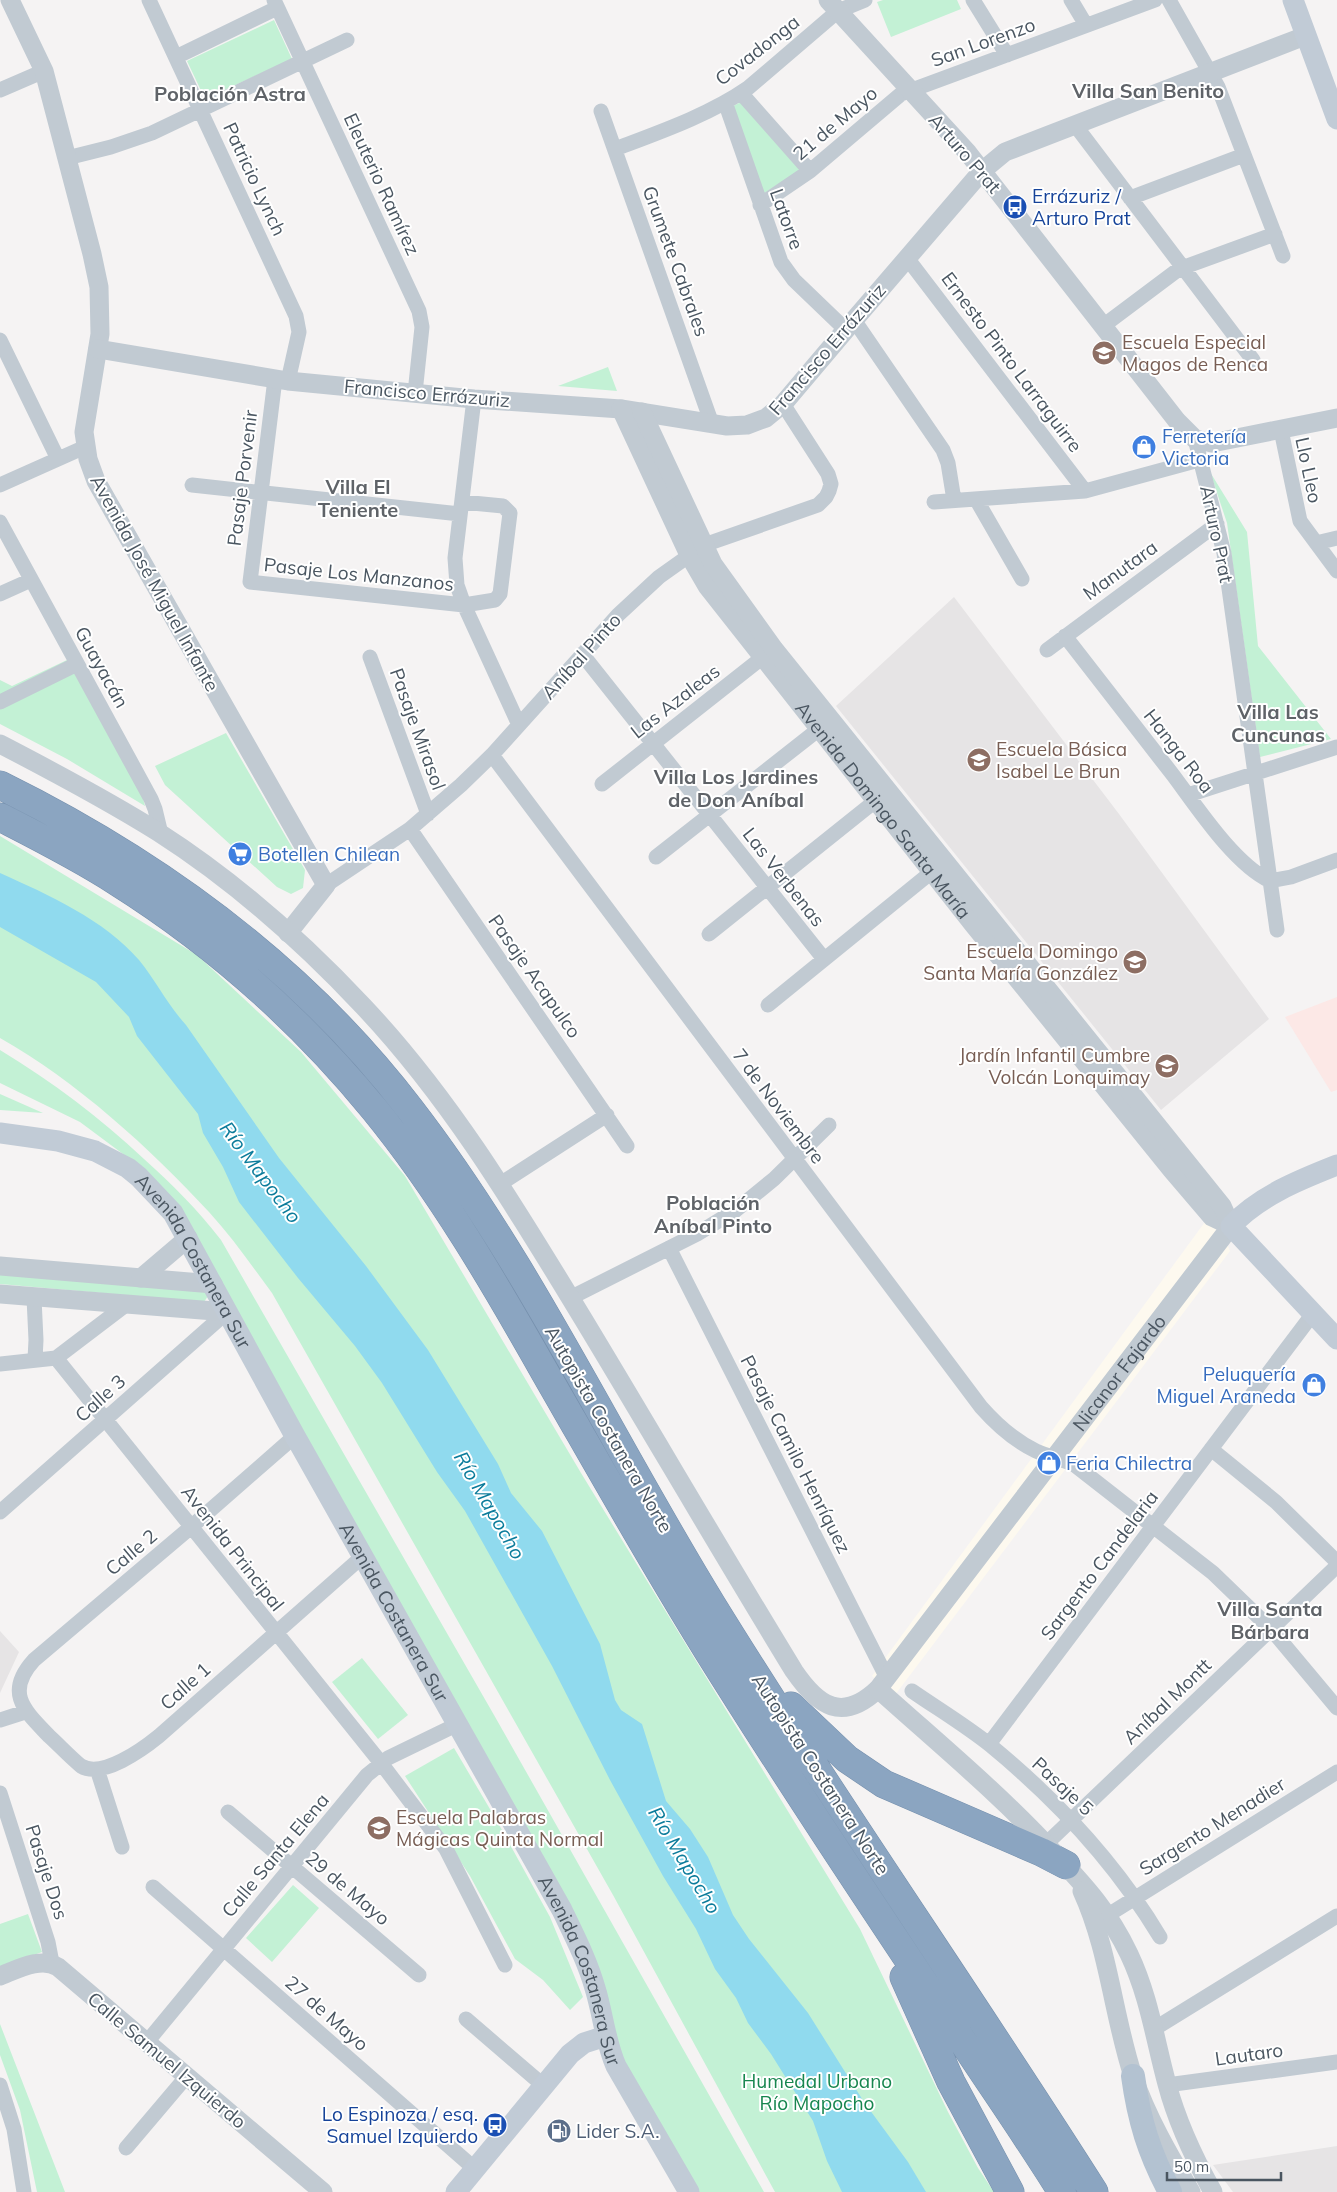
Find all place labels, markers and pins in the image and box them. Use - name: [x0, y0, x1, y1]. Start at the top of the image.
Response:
- place label: Errázuriz / Arturo Prat: [1032, 184, 1131, 230]
- bus stop icon: Errázuriz / Arturo Prat: [1002, 194, 1028, 220]
- place label: Escuela Especial Magos de Renca: [1122, 330, 1268, 376]
- school or university icon: Escuela Especial Magos de Renca: [1091, 340, 1117, 366]
- place label: Ferretería Victoria: [1162, 424, 1246, 470]
- shop icon: Ferretería Victoria: [1131, 434, 1157, 460]
- place label: Escuela Básica Isabel Le Brun: [996, 737, 1127, 783]
- school or university icon: Escuela Básica Isabel Le Brun: [966, 747, 992, 773]
- supermarket icon: Botellen Chilean: [227, 841, 253, 867]
- place label: Botellen Chilean: [258, 842, 400, 866]
- place label: Escuela Domingo Santa María González: [923, 939, 1118, 985]
- school or university icon: Escuela Domingo Santa María González: [1122, 949, 1148, 975]
- place label: Jardín Infantil Cumbre Volcán Lonquimay: [959, 1043, 1150, 1089]
- school or university icon: Jardín Infantil Cumbre Volcán Lonquimay: [1154, 1053, 1180, 1079]
- place label: Peluquería Miguel Araneda: [1157, 1362, 1296, 1408]
- shop icon: Peluquería Miguel Araneda: [1301, 1372, 1327, 1398]
- shop icon: Feria Chilectra: [1036, 1450, 1062, 1476]
- place label: Feria Chilectra: [1066, 1451, 1192, 1475]
- place label: Escuela Palabras Mágicas Quinta Normal: [396, 1805, 604, 1851]
- school or university icon: Escuela Palabras Mágicas Quinta Normal: [366, 1815, 392, 1841]
- place label: Lo Espinoza / esq. Samuel Izquierdo: [322, 2102, 478, 2148]
- bus stop icon: Lo Espinoza / esq. Samuel Izquierdo: [482, 2112, 508, 2138]
- fuel station icon: Lider S.A.: [546, 2118, 572, 2144]
- place label: Lider S.A.: [576, 2119, 660, 2143]

